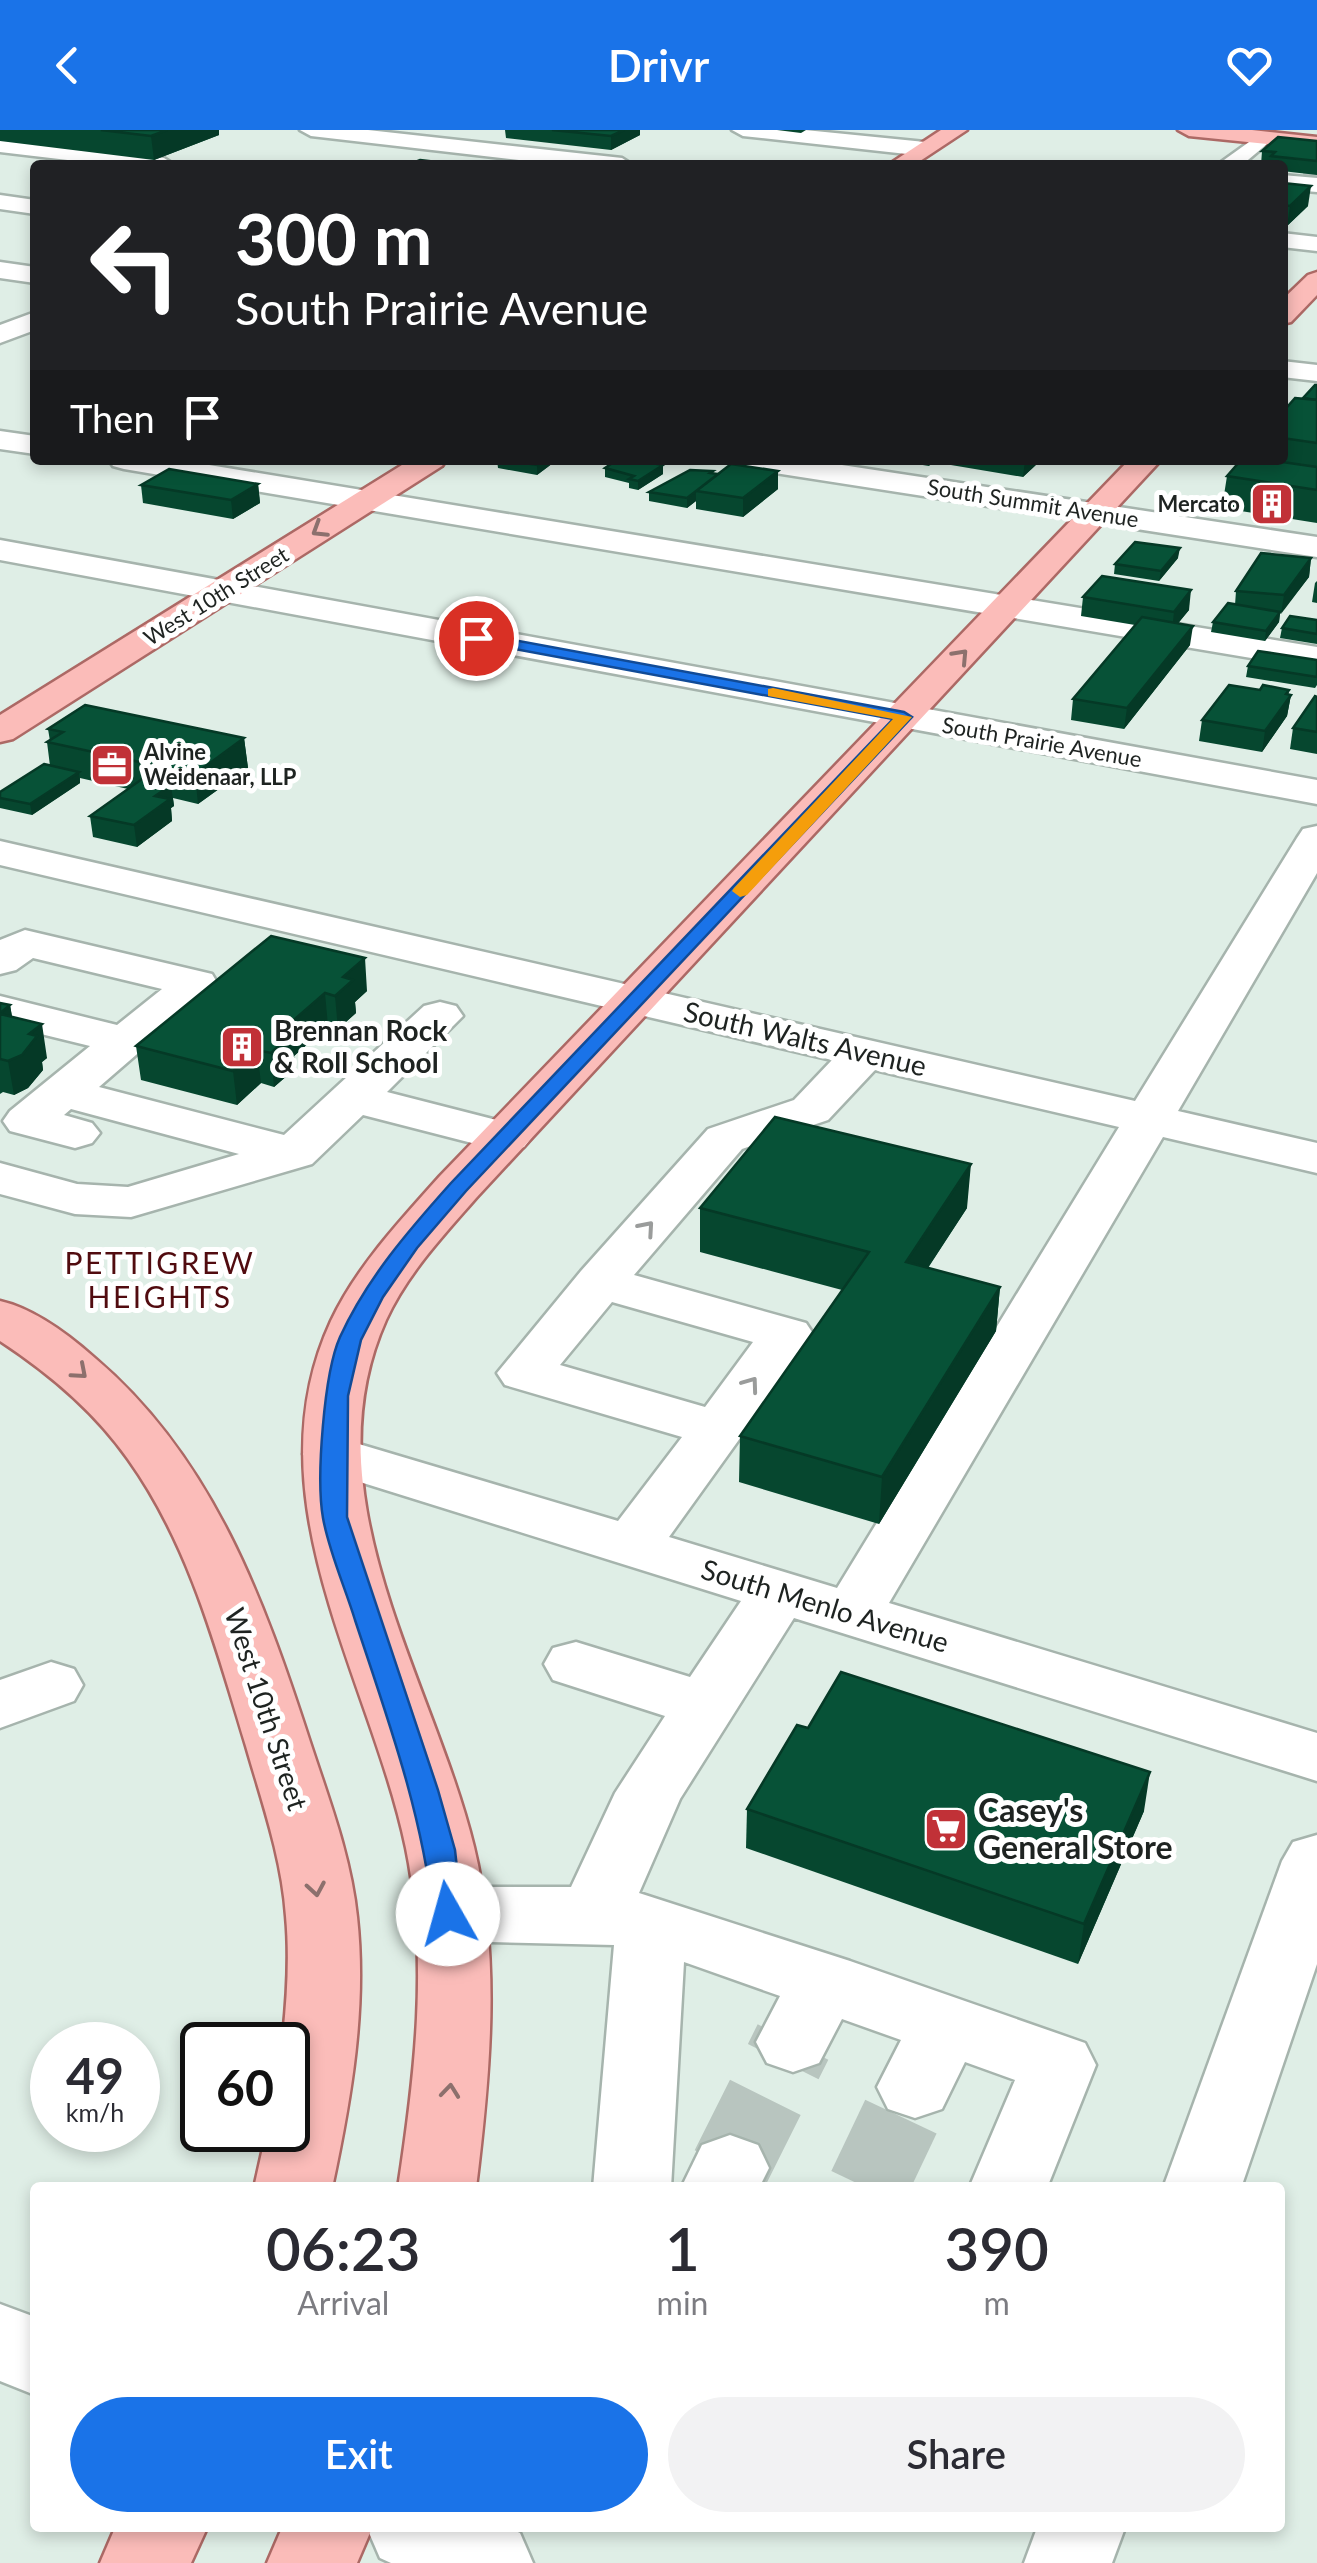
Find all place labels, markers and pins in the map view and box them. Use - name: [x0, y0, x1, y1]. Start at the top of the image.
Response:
- building icon: Mercato: [1249, 481, 1295, 527]
- place label: Mercato: [1158, 490, 1240, 517]
- pin: [434, 596, 519, 681]
- place label: Alvine Weidenaar, LLP: [143, 738, 297, 790]
- office icon: Alvine Weidenaar, LLP: [89, 742, 135, 788]
- place label: Brennan Rock & Roll School: [274, 1013, 447, 1079]
- building icon: Brennan Rock & Roll School: [219, 1024, 265, 1070]
- place label: Casey's General Store: [978, 1790, 1173, 1866]
- supermarket icon: Casey's General Store: [923, 1806, 969, 1852]

